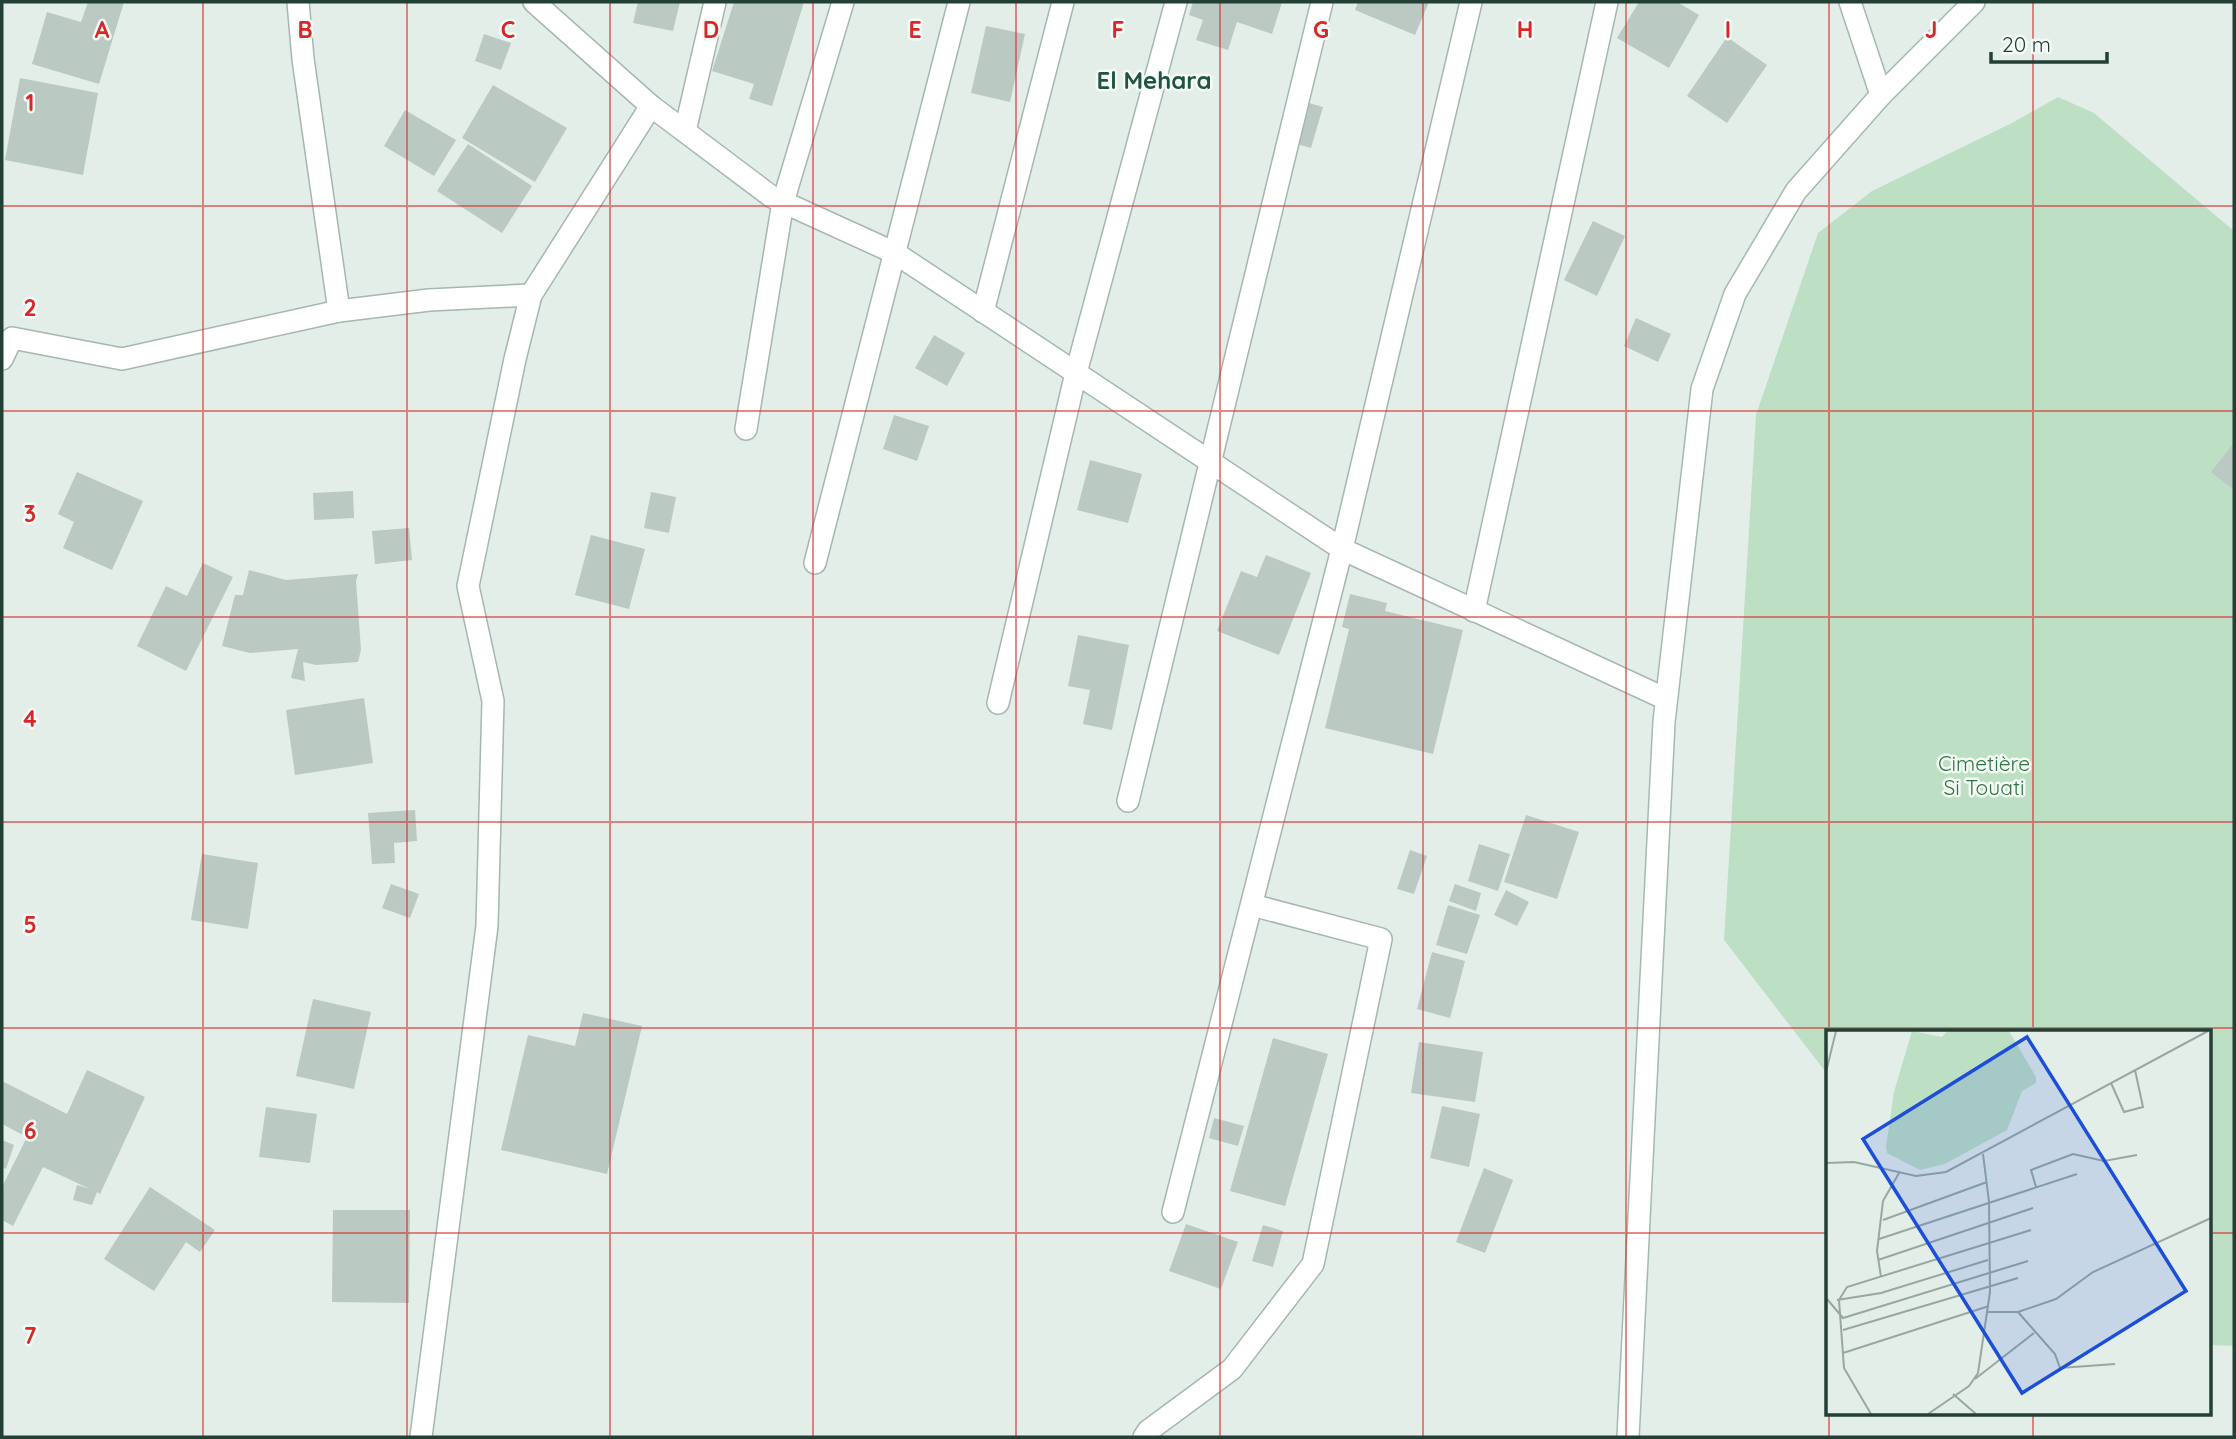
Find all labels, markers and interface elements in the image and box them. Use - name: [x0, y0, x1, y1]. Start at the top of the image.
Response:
- text: A: [95, 15, 110, 44]
- text: B: [297, 15, 313, 44]
- text: C: [501, 15, 515, 44]
- text: D: [703, 15, 719, 44]
- text: E: [908, 15, 922, 44]
- text: F: [1112, 15, 1124, 44]
- text: G: [1313, 15, 1329, 44]
- text: H: [1517, 15, 1533, 44]
- text: I: [1725, 15, 1731, 44]
- text: J: [1925, 15, 1937, 44]
- scale bar: [1991, 21, 2106, 65]
- text: 20 m: [2002, 31, 2051, 57]
- district label: El Mehara: [1096, 65, 1212, 95]
- text: 1: [26, 88, 34, 117]
- text: 2: [23, 293, 37, 322]
- text: 3: [24, 499, 36, 528]
- text: 4: [23, 704, 37, 733]
- park label: Cimetière Si Touati: [1938, 750, 2030, 800]
- text: 5: [23, 910, 37, 939]
- inset map: [1826, 1030, 2212, 1414]
- text: 6: [24, 1116, 36, 1145]
- text: 7: [24, 1321, 37, 1350]

